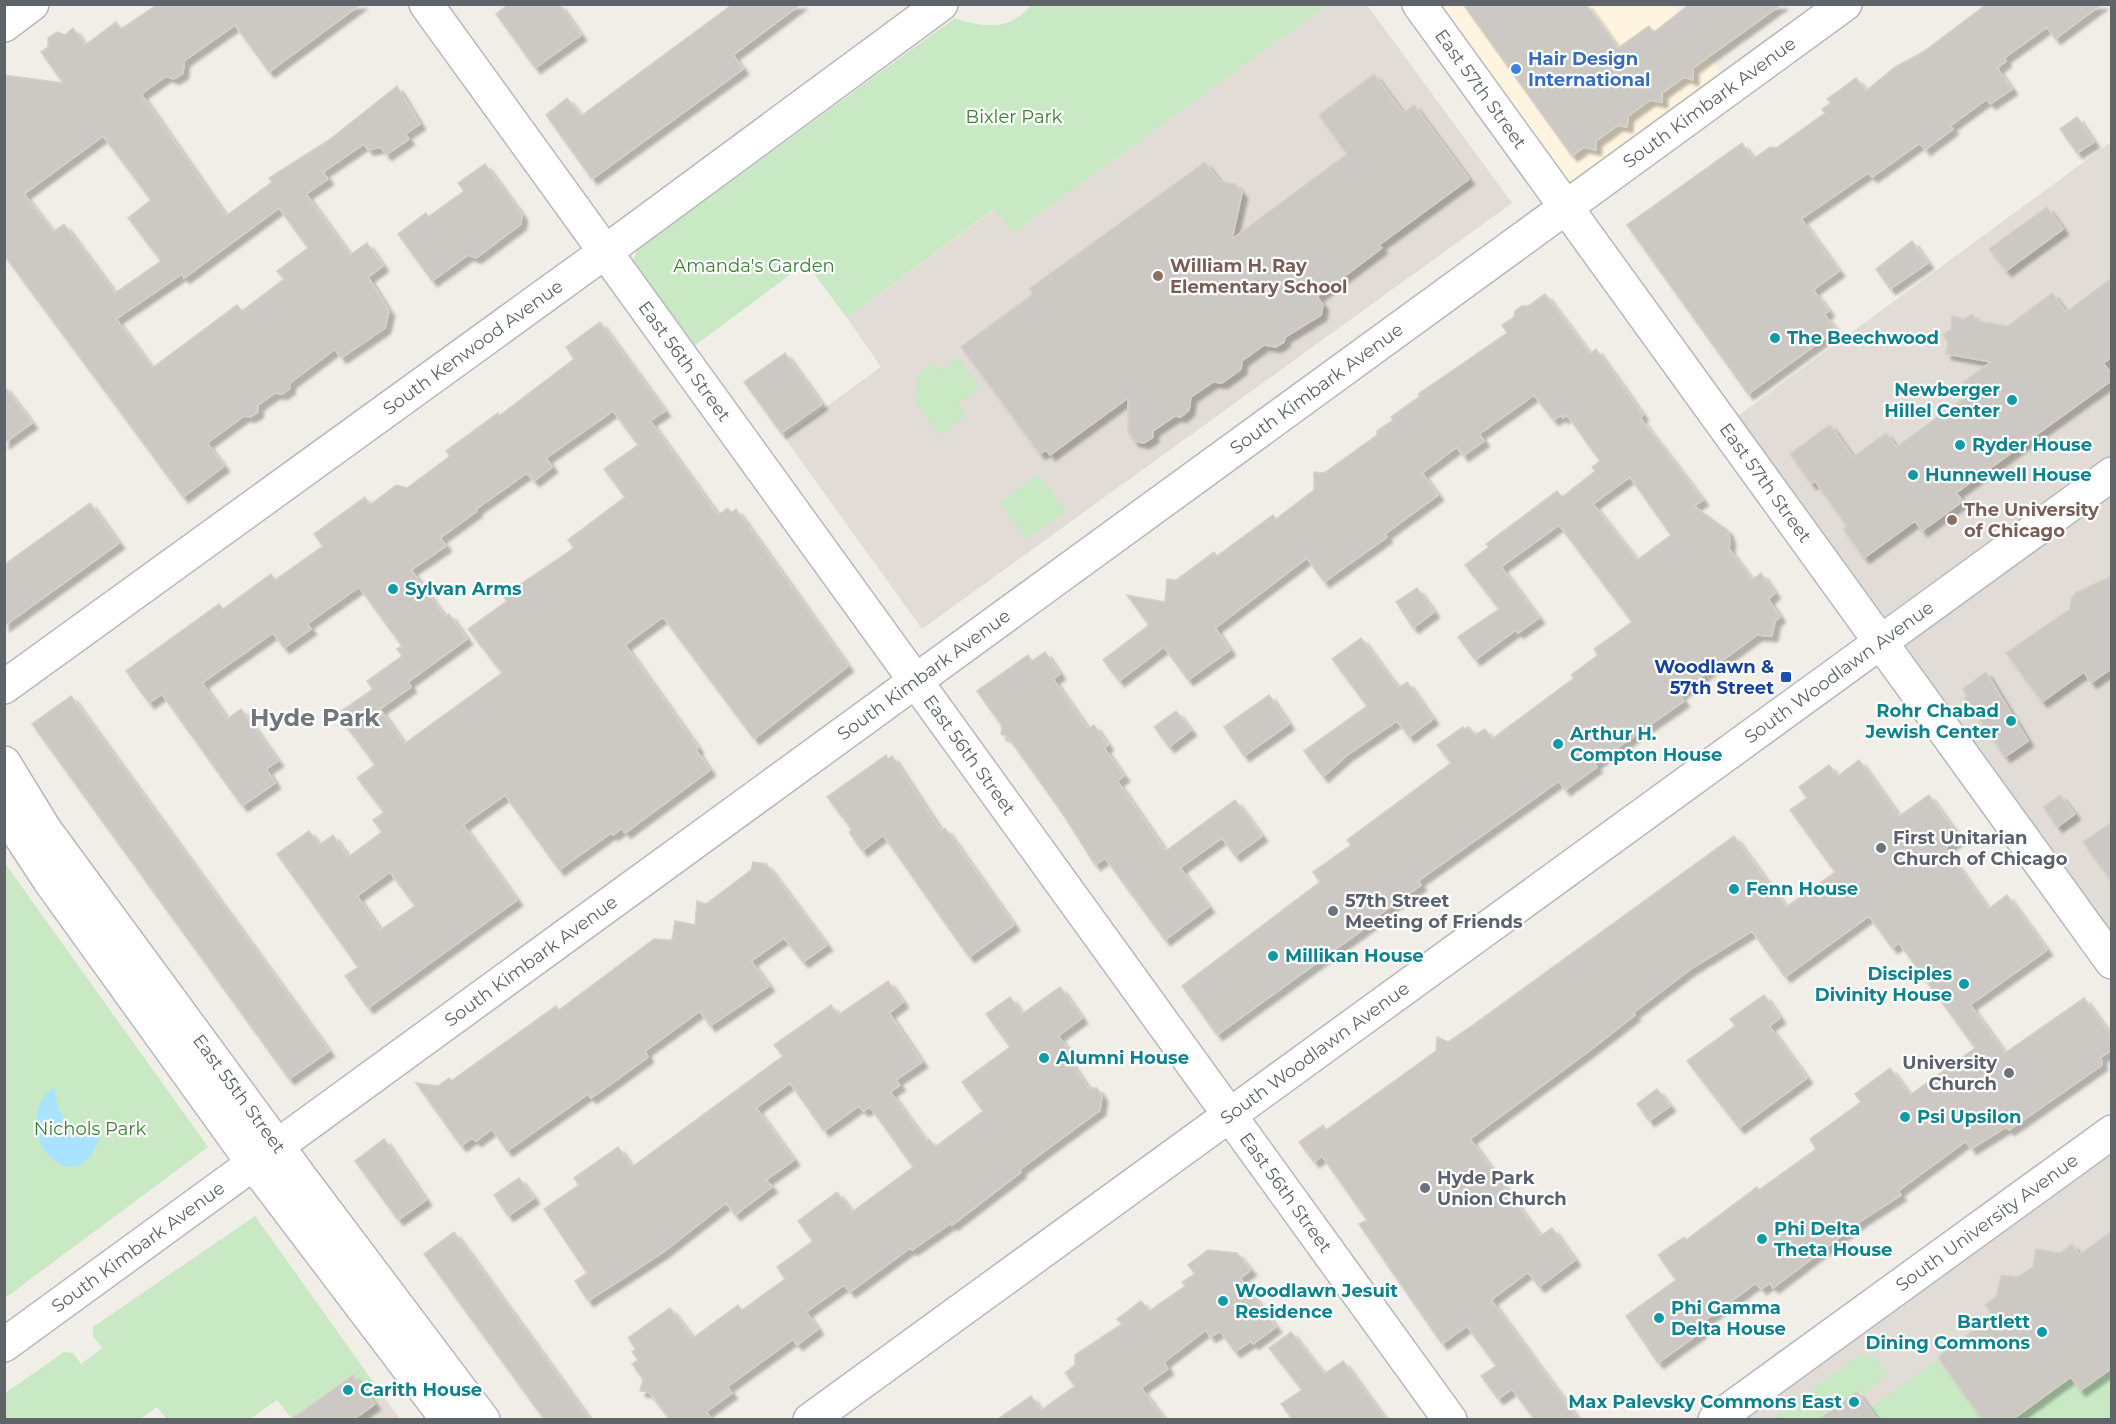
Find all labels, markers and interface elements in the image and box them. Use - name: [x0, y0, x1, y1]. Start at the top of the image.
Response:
- street label: East 57th Street: [1430, 25, 1531, 153]
- street label: South Kimbark Avenue: [1619, 32, 1800, 173]
- place label: Hair Design International: [1528, 48, 1650, 91]
- marker: Hair Design International: [1509, 62, 1523, 76]
- park label: Bixler Park: [966, 106, 1063, 128]
- park label: Amanda's Garden: [673, 255, 835, 277]
- place label: William H. Ray Elementary School: [1170, 255, 1347, 298]
- marker: William H. Ray Elementary School: [1151, 269, 1165, 283]
- street label: South Kenwood Avenue: [379, 275, 567, 420]
- street label: East 56th Street: [634, 297, 735, 426]
- street label: South Kimbark Avenue: [1226, 318, 1408, 459]
- place label: The Beechwood: [1787, 327, 1939, 349]
- marker: The Beechwood: [1768, 331, 1782, 345]
- place label: Newberger Hillel Center: [1884, 379, 2000, 422]
- marker: Newberger Hillel Center: [2005, 393, 2019, 407]
- street label: East 57th Street: [1715, 419, 1816, 547]
- place label: Ryder House: [1972, 434, 2092, 456]
- marker: Ryder House: [1953, 438, 1967, 452]
- place label: Hunnewell House: [1925, 464, 2092, 486]
- marker: Hunnewell House: [1906, 468, 1920, 482]
- place label: The University of Chicago: [1964, 499, 2099, 542]
- marker: The University of Chicago: [1945, 513, 1959, 527]
- place label: Sylvan Arms: [405, 578, 522, 600]
- marker: Sylvan Arms: [386, 582, 400, 596]
- street label: South Woodlawn Avenue: [1740, 596, 1938, 748]
- street label: South Kimbark Avenue: [833, 605, 1015, 745]
- place label: Woodlawn & 57th Street: [1654, 656, 1774, 699]
- marker: Woodlawn & 57th Street: [1779, 670, 1793, 684]
- street label: East 56th Street: [918, 691, 1020, 820]
- place label: Rohr Chabad Jewish Center: [1865, 700, 1999, 743]
- district label: Hyde Park: [250, 703, 380, 732]
- marker: Rohr Chabad Jewish Center: [2004, 714, 2018, 728]
- place label: Arthur H. Compton House: [1569, 723, 1722, 766]
- marker: Arthur H. Compton House: [1551, 737, 1565, 751]
- place label: First Unitarian Church of Chicago: [1893, 827, 2068, 870]
- marker: First Unitarian Church of Chicago: [1874, 841, 1888, 855]
- place label: Fenn House: [1746, 878, 1858, 900]
- marker: Fenn House: [1727, 882, 1741, 896]
- place label: 57th Street Meeting of Friends: [1345, 890, 1523, 933]
- street label: South Kimbark Avenue: [440, 891, 622, 1031]
- marker: 57th Street Meeting of Friends: [1326, 904, 1340, 918]
- place label: Millikan House: [1285, 945, 1424, 967]
- marker: Millikan House: [1266, 949, 1280, 963]
- place label: Disciples Divinity House: [1815, 963, 1952, 1006]
- street label: South Woodlawn Avenue: [1216, 977, 1414, 1129]
- marker: Disciples Divinity House: [1957, 977, 1971, 991]
- street label: East 55th Street: [188, 1030, 290, 1158]
- place label: Alumni House: [1055, 1047, 1189, 1069]
- marker: Alumni House: [1037, 1051, 1051, 1065]
- place label: University Church: [1902, 1052, 1997, 1095]
- marker: University Church: [2002, 1066, 2016, 1080]
- place label: Psi Upsilon: [1917, 1106, 2021, 1128]
- marker: Psi Upsilon: [1898, 1110, 1912, 1124]
- park label: Nichols Park: [34, 1118, 146, 1140]
- street label: East 56th Street: [1235, 1128, 1337, 1257]
- street label: South University Avenue: [1891, 1149, 2083, 1296]
- place label: Hyde Park Union Church: [1437, 1167, 1567, 1210]
- street label: South Kimbark Avenue: [47, 1177, 229, 1318]
- marker: Hyde Park Union Church: [1418, 1181, 1432, 1195]
- place label: Phi Delta Theta House: [1774, 1218, 1892, 1261]
- marker: Phi Delta Theta House: [1755, 1232, 1769, 1246]
- place label: Woodlawn Jesuit Residence: [1235, 1280, 1398, 1323]
- marker: Woodlawn Jesuit Residence: [1216, 1294, 1230, 1308]
- place label: Phi Gamma Delta House: [1671, 1297, 1786, 1340]
- marker: Phi Gamma Delta House: [1652, 1311, 1666, 1325]
- place label: Bartlett Dining Commons: [1866, 1311, 2030, 1354]
- marker: Bartlett Dining Commons: [2035, 1325, 2049, 1339]
- place label: Carith House: [360, 1379, 482, 1401]
- marker: Carith House: [341, 1383, 355, 1397]
- place label: Max Palevsky Commons East: [1568, 1391, 1842, 1413]
- marker: Max Palevsky Commons East: [1847, 1395, 1861, 1409]

